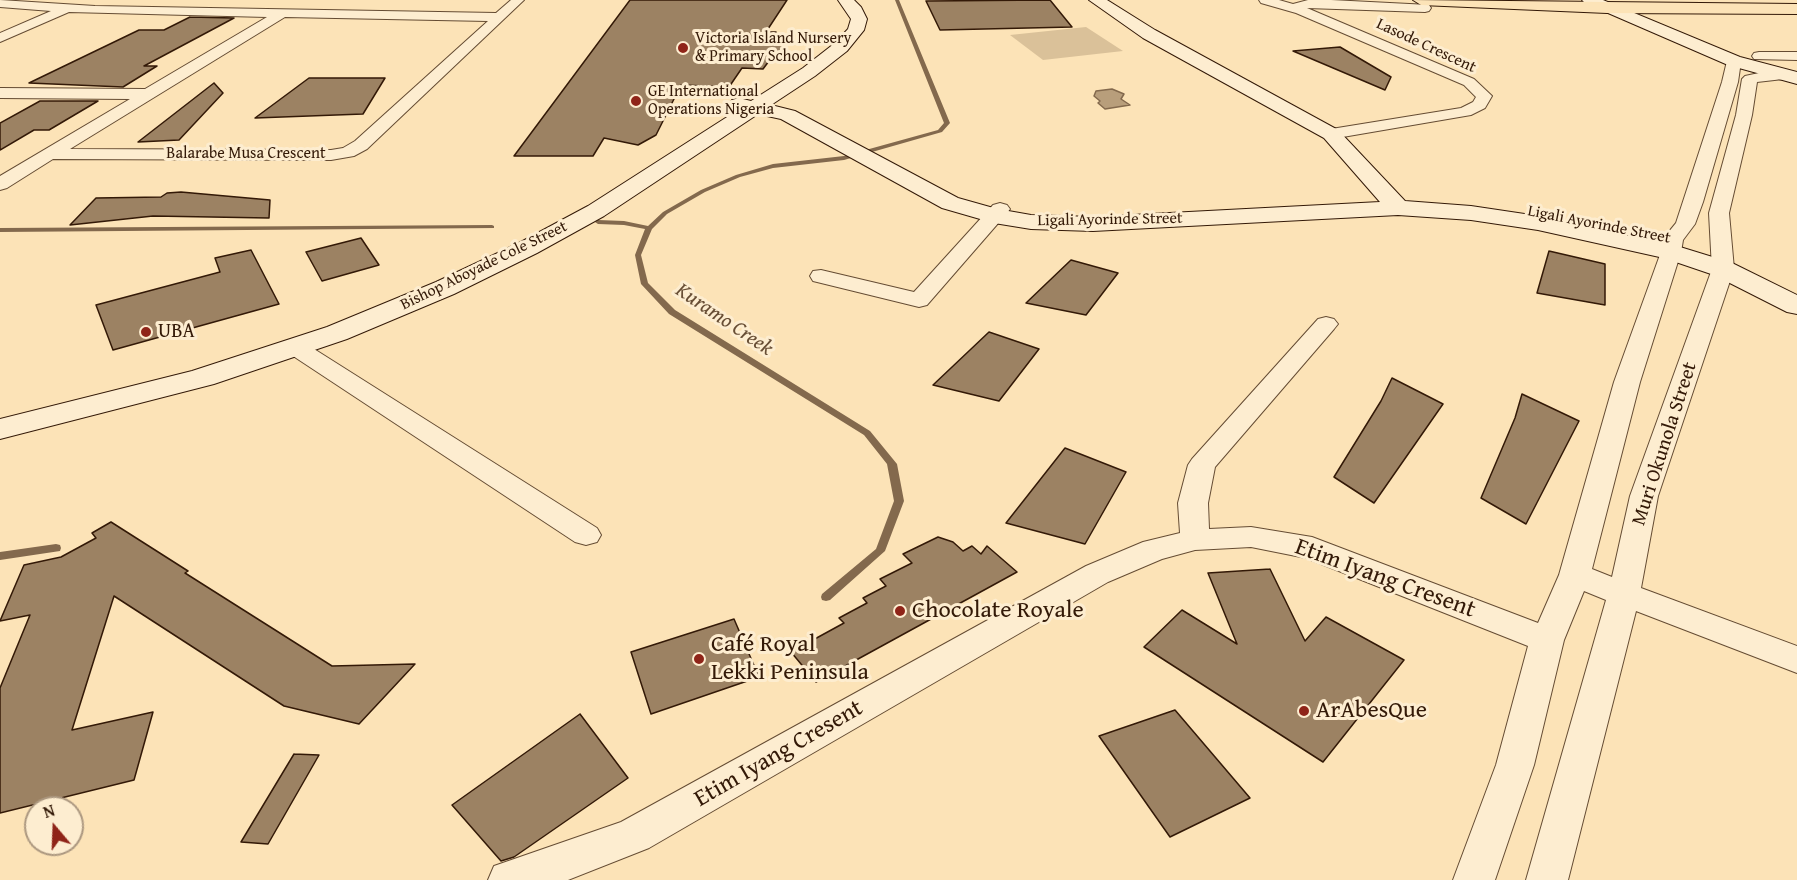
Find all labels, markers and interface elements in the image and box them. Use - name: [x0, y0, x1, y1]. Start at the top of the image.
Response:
- street label: Lasode Crescent: [1373, 15, 1479, 77]
- place label: Victoria Island Nursery & Primary School: [695, 29, 852, 67]
- marker: Victoria Island Nursery & Primary School: [676, 41, 690, 55]
- place label: GE International Operations Nigeria: [648, 82, 774, 120]
- marker: GE International Operations Nigeria: [629, 94, 643, 108]
- street label: Balarabe Musa Crescent: [166, 144, 326, 164]
- street label: Ligali Ayorinde Street: [1526, 202, 1672, 248]
- street label: Ligali Ayorinde Street: [1037, 209, 1183, 231]
- street label: Bishop Aboyade Cole Street: [398, 217, 570, 315]
- water label: Kuramo Creek: [670, 278, 778, 362]
- place label: UBA: [158, 320, 195, 344]
- marker: UBA: [139, 325, 153, 339]
- street label: Muri Okunola Street: [1627, 359, 1703, 529]
- street label: Etim Iyang Cresent: [1291, 533, 1479, 625]
- place label: Chocolate Royale: [912, 597, 1084, 625]
- marker: Chocolate Royale: [893, 604, 907, 618]
- place label: Café Royal Lekki Peninsula: [711, 631, 869, 687]
- marker: Café Royal Lekki Peninsula: [692, 652, 706, 666]
- street label: Etim Iyang Cresent: [690, 694, 868, 814]
- place label: ArAbesQue: [1316, 697, 1427, 725]
- marker: ArAbesQue: [1297, 704, 1311, 718]
- north arrow: [24, 796, 84, 856]
- text: N: [40, 798, 58, 824]

